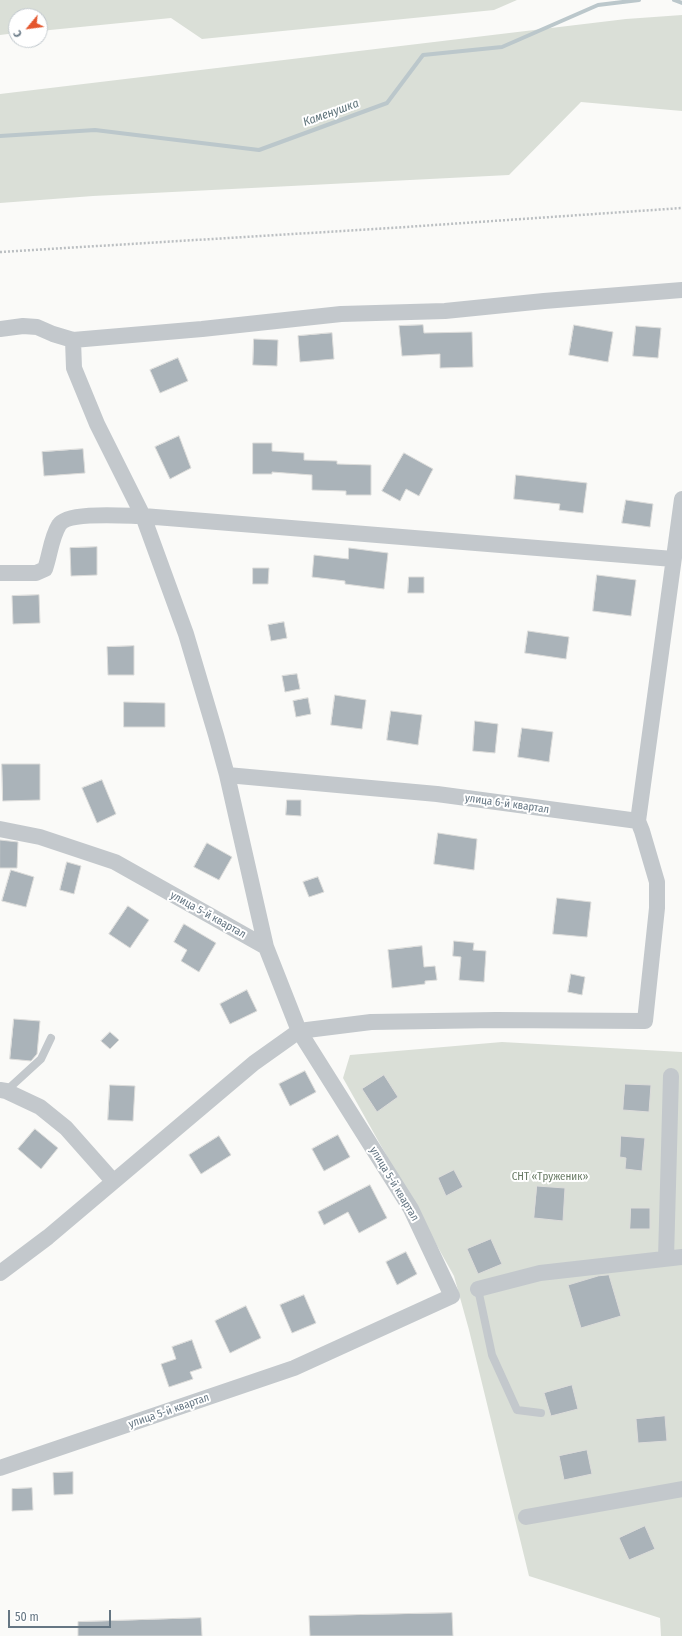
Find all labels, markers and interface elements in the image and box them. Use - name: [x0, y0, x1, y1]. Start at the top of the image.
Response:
- north arrow: [8, 8, 48, 48]
- text: С: [11, 28, 25, 39]
- water label: Каменушка: [301, 96, 361, 130]
- street label: улица 6-й квартал: [464, 792, 550, 816]
- street label: улица 5-й квартал: [168, 889, 248, 941]
- street label: улица 5-й квартал: [367, 1144, 421, 1224]
- park label: СНТ «Труженик»: [512, 1170, 588, 1184]
- street label: улица 5-й квартал: [127, 1391, 211, 1431]
- scale bar: [10, 1602, 113, 1628]
- text: 50 m: [15, 1610, 39, 1624]

